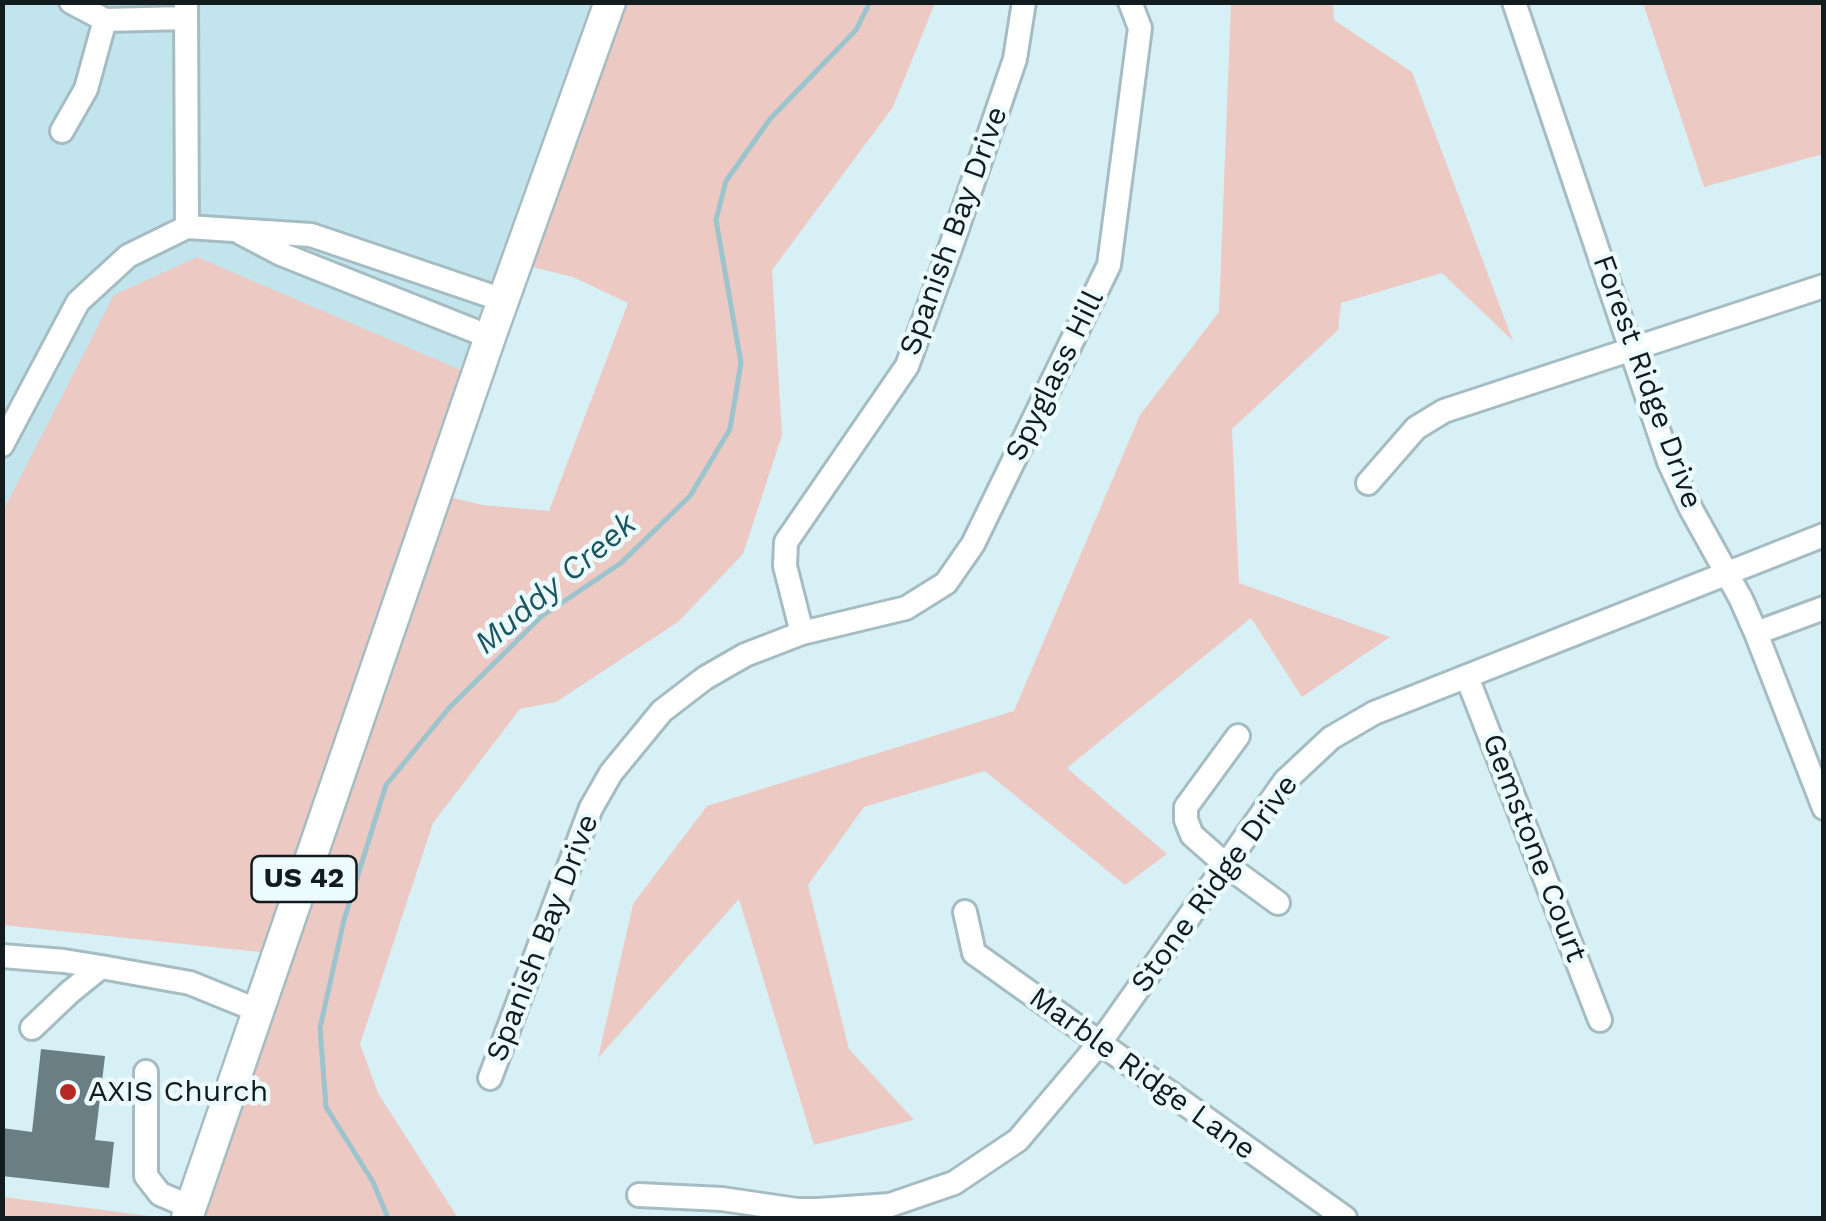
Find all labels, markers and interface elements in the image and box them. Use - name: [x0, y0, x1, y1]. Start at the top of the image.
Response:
- street label: Spanish Bay Drive: [892, 102, 1016, 360]
- street label: Forest Ridge Drive: [1584, 250, 1710, 514]
- street label: Spyglass Hill: [998, 285, 1112, 467]
- water label: Muddy Creek: [467, 505, 645, 663]
- street label: Gemstone Court: [1474, 729, 1594, 967]
- street label: Stone Ridge Drive: [1124, 768, 1306, 1000]
- street label: Spanish Bay Drive: [479, 809, 607, 1067]
- road number: US 42: [252, 856, 356, 902]
- street label: Marble Ridge Lane: [1022, 980, 1262, 1168]
- place label: AXIS Church: [88, 1074, 268, 1110]
- marker: AXIS Church: [57, 1081, 79, 1103]

